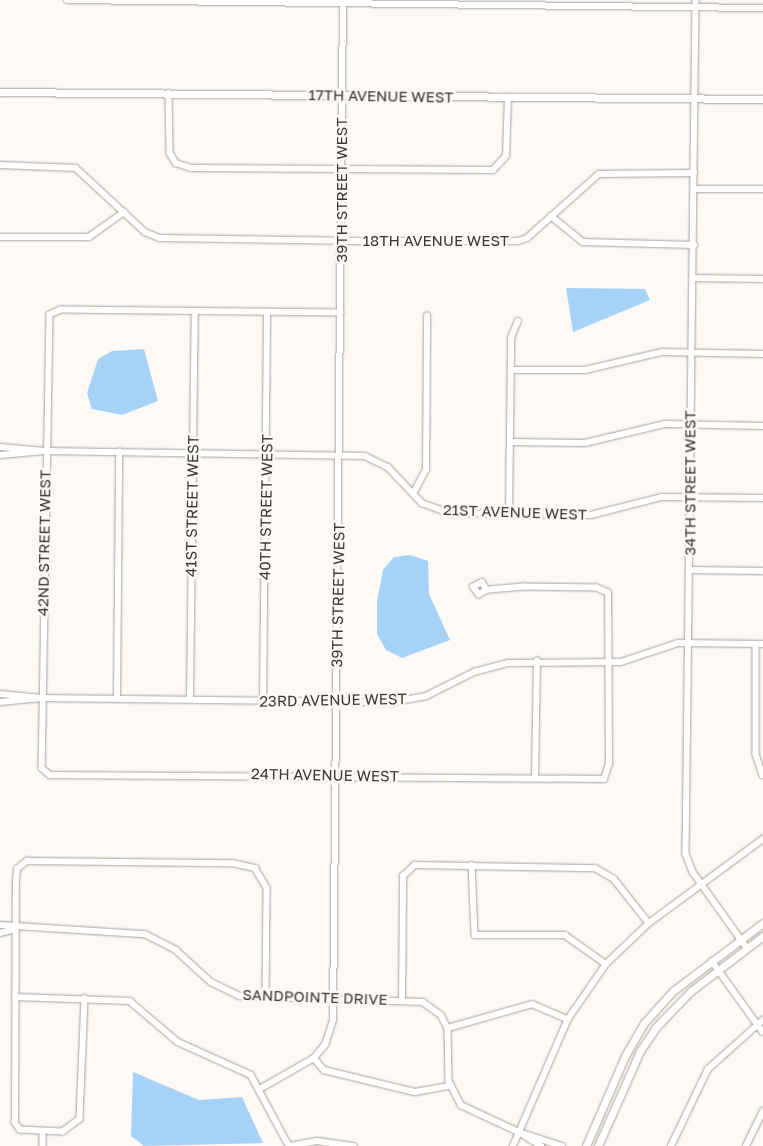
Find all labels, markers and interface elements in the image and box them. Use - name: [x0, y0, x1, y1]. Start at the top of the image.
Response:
- street label: 17TH AVENUE WEST: [308, 86, 454, 106]
- street label: 39TH STREET WEST: [333, 117, 351, 263]
- street label: 18TH AVENUE WEST: [363, 232, 509, 250]
- street label: 34TH STREET WEST: [681, 410, 699, 556]
- street label: 40TH STREET WEST: [256, 434, 276, 580]
- street label: 41ST STREET WEST: [182, 435, 202, 577]
- street label: 42ND STREET WEST: [34, 470, 54, 616]
- street label: 21ST AVENUE WEST: [443, 500, 587, 524]
- street label: 39TH STREET WEST: [328, 522, 348, 668]
- street label: 23RD AVENUE WEST: [259, 690, 407, 710]
- street label: 24TH AVENUE WEST: [251, 765, 399, 785]
- street label: SANDPOINTE DRIVE: [242, 985, 388, 1009]

